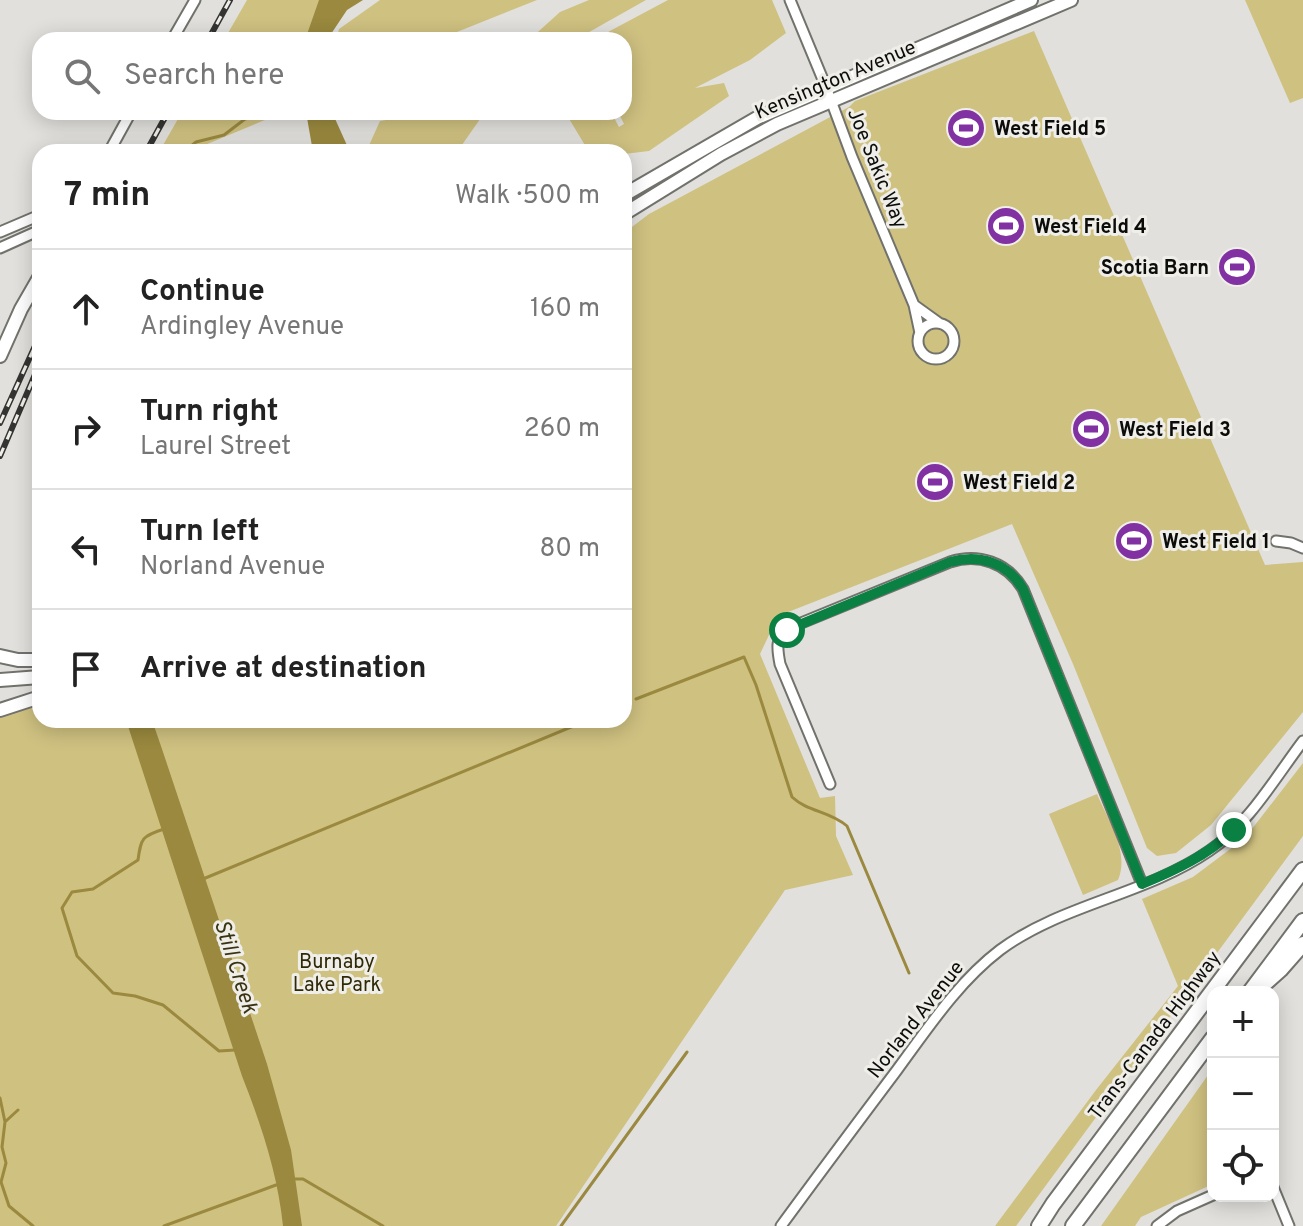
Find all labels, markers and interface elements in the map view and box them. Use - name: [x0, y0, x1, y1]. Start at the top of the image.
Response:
- search box: [32, 32, 632, 120]
- street label: Kensington Avenue: [751, 35, 920, 127]
- icon: search: [60, 54, 104, 98]
- text: Search here: [124, 58, 284, 95]
- street label: Joe Sakic Way: [840, 105, 912, 233]
- sports icon: West Field 5: [945, 107, 987, 149]
- place label: West Field 5: [994, 117, 1106, 143]
- text: 7 min: [64, 175, 150, 218]
- text: Walk · 500 m: [455, 180, 600, 213]
- sports icon: West Field 4: [985, 205, 1027, 247]
- place label: West Field 4: [1034, 215, 1147, 241]
- sports icon: Scotia Barn: [1216, 246, 1258, 288]
- place label: Scotia Barn: [1101, 256, 1209, 282]
- text: Continue: [140, 274, 265, 311]
- icon: ahead: [64, 287, 108, 331]
- text: 160 m: [530, 293, 600, 326]
- text: Ardingley Avenue: [140, 311, 344, 344]
- text: Turn right: [140, 394, 278, 431]
- icon: right: [64, 407, 108, 451]
- sports icon: West Field 3: [1070, 408, 1112, 450]
- text: 260 m: [524, 413, 600, 446]
- place label: West Field 3: [1119, 418, 1231, 444]
- text: Laurel Street: [140, 431, 291, 464]
- sports icon: West Field 2: [914, 461, 956, 503]
- place label: West Field 2: [963, 471, 1075, 497]
- text: Turn left: [140, 514, 260, 551]
- sports icon: West Field 1: [1113, 520, 1155, 562]
- icon: left: [64, 527, 108, 571]
- place label: West Field 1: [1162, 530, 1270, 556]
- text: 80 m: [540, 533, 600, 566]
- text: Norland Avenue: [140, 551, 325, 584]
- route start: [769, 612, 805, 648]
- icon: arrive: [64, 647, 108, 691]
- text: Arrive at destination: [140, 651, 426, 688]
- route end: [1216, 812, 1252, 848]
- water label: Still Creek: [207, 917, 263, 1018]
- street label: Trans-Canada Highway: [1083, 946, 1228, 1126]
- park label: Burnaby Lake Park: [293, 950, 381, 999]
- street label: Norland Avenue: [862, 956, 971, 1084]
- map controls: [1207, 986, 1279, 1202]
- button: +: [1207, 986, 1279, 1058]
- button: −: [1207, 1058, 1279, 1130]
- button: locate: [1207, 1130, 1279, 1202]

